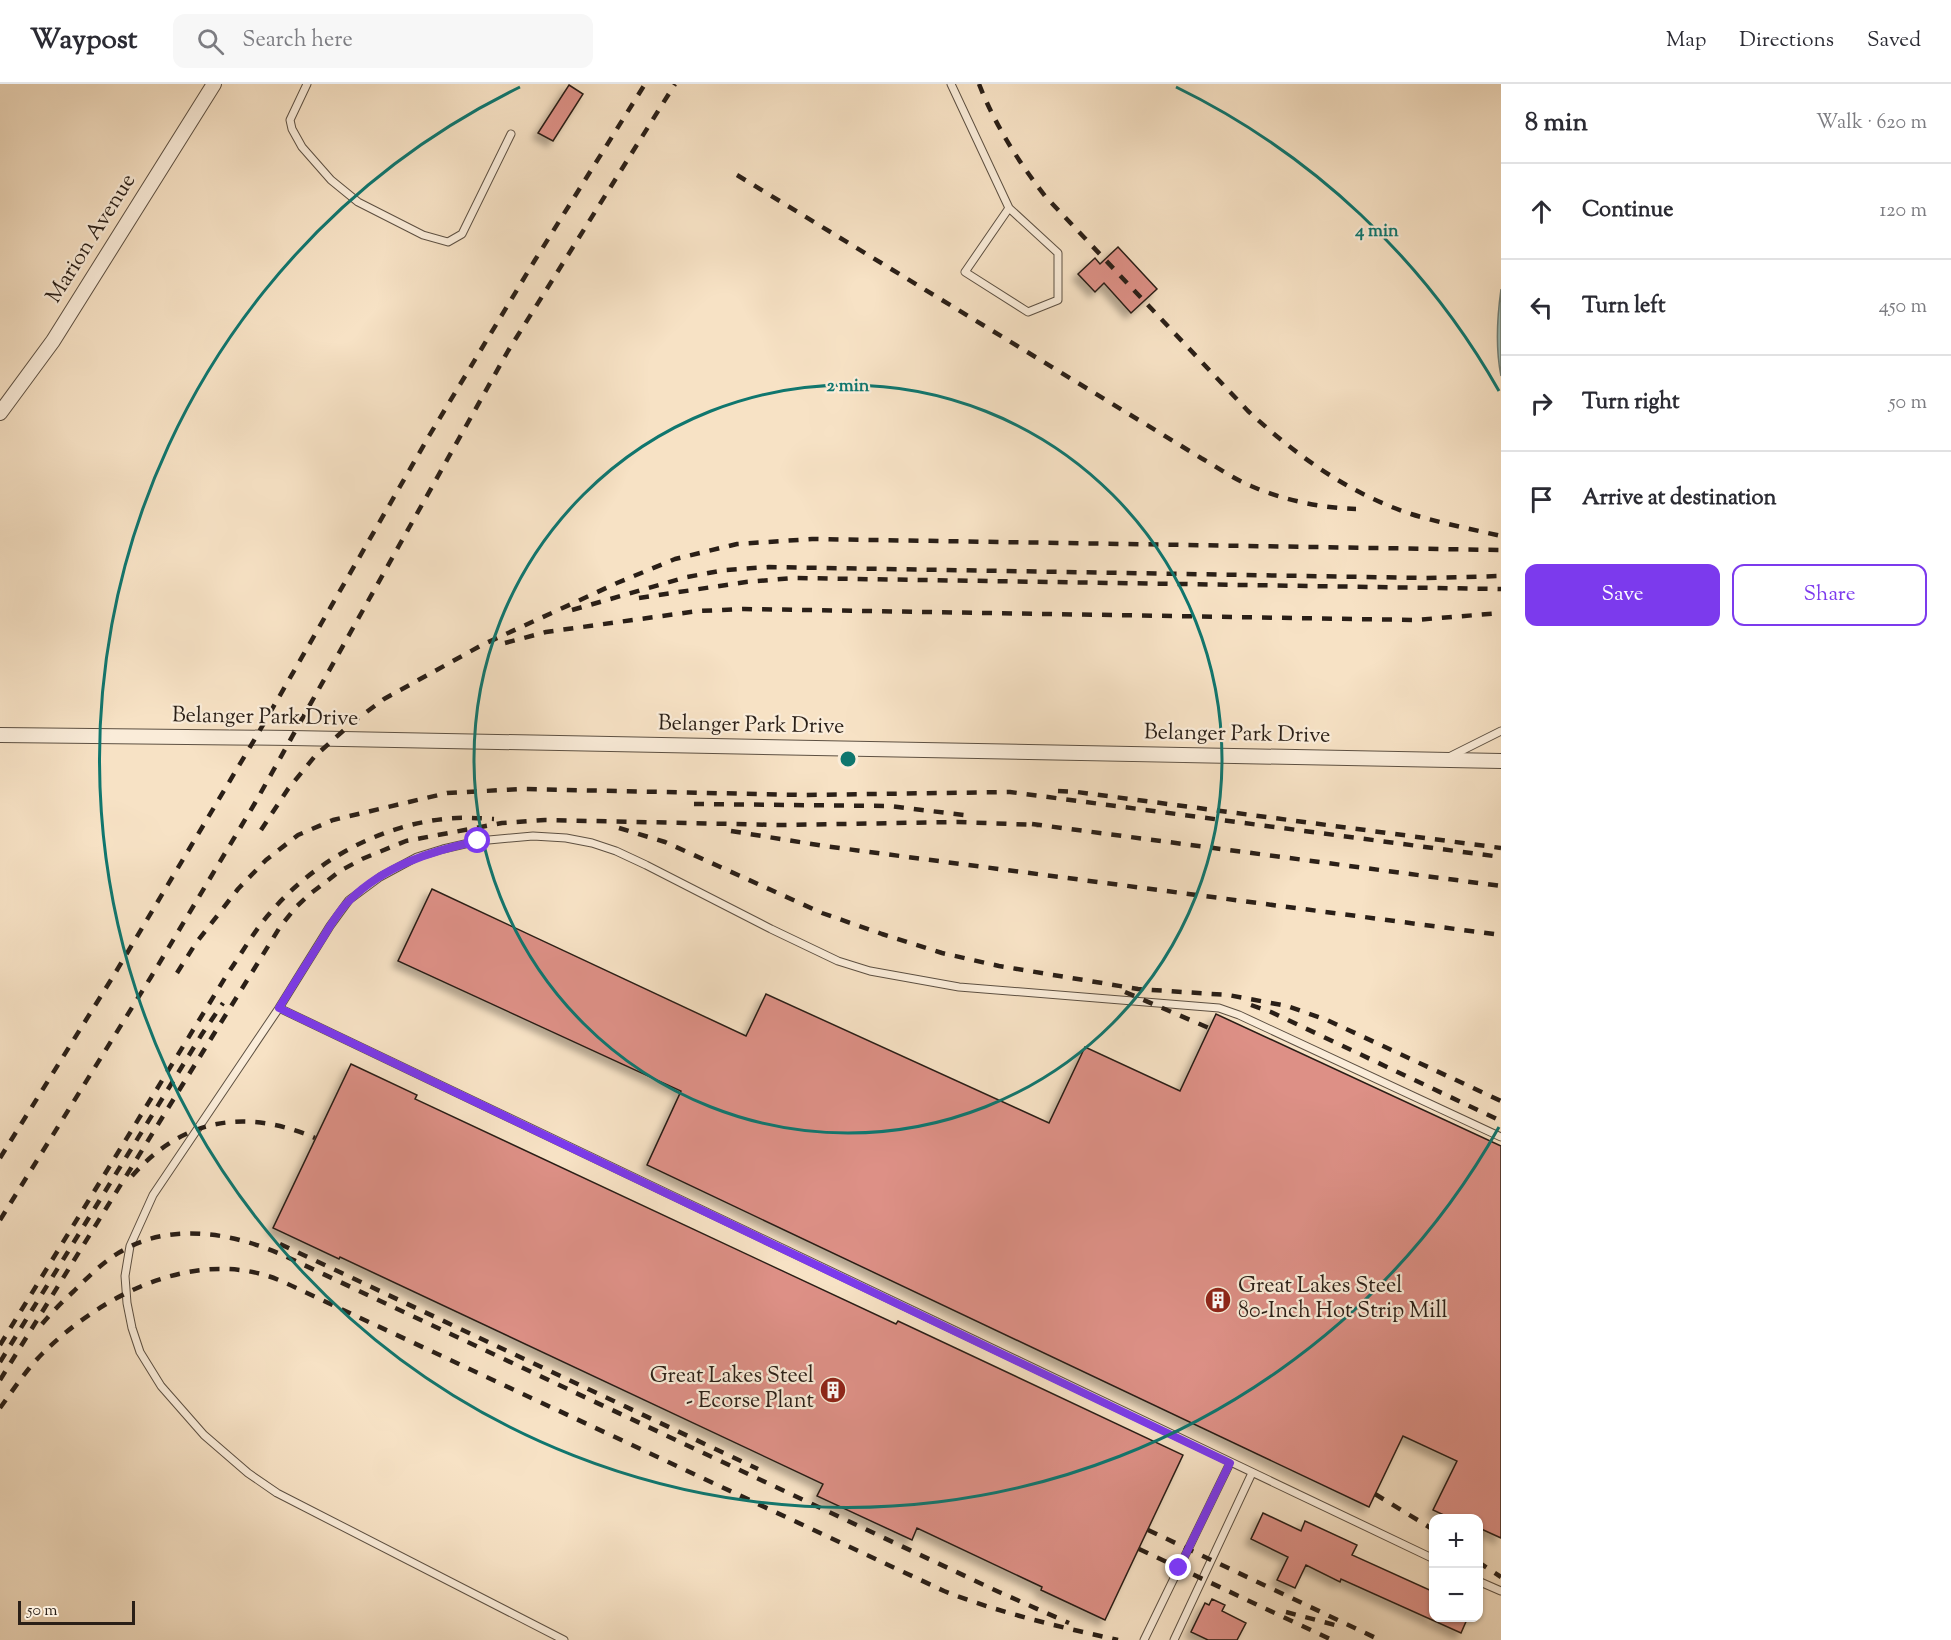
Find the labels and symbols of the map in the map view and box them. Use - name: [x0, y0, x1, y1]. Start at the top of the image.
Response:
- street label: Marion Avenue: [39, 168, 145, 310]
- text: 4 min: [1354, 219, 1399, 245]
- text: 2 min: [827, 374, 870, 400]
- street label: Belanger Park Drive: [171, 700, 359, 736]
- street label: Belanger Park Drive: [657, 708, 845, 744]
- street label: Belanger Park Drive: [1143, 717, 1331, 753]
- centre of rings: [838, 749, 858, 769]
- route start: [464, 827, 490, 853]
- place label: Great Lakes Steel 80-Inch Hot Strip Mill: [1238, 1271, 1448, 1328]
- building icon: Great Lakes Steel 80-Inch Hot Strip Mill: [1203, 1285, 1233, 1315]
- place label: Great Lakes Steel - Ecorse Plant: [650, 1361, 814, 1418]
- building icon: Great Lakes Steel - Ecorse Plant: [818, 1375, 848, 1405]
- route end: [1165, 1554, 1191, 1580]
- scale bar: [18, 1598, 135, 1626]

